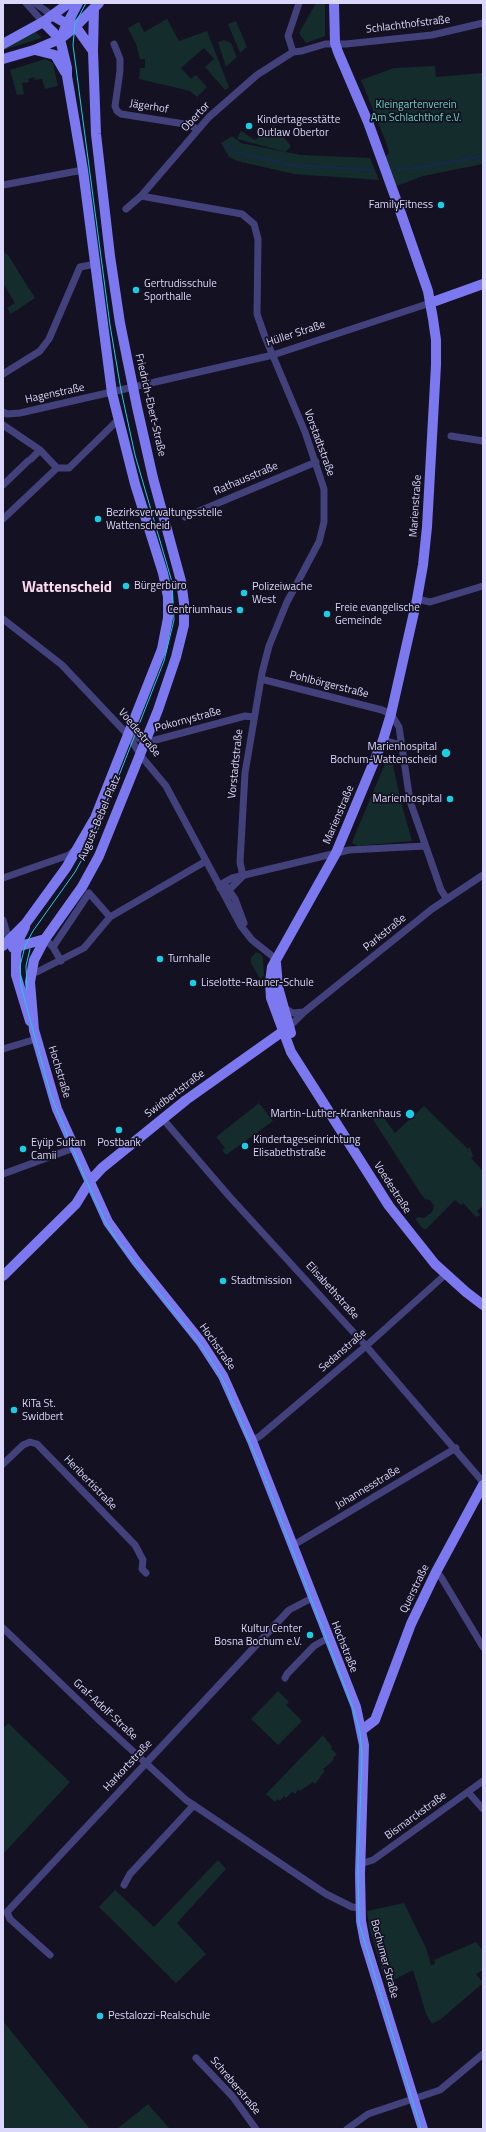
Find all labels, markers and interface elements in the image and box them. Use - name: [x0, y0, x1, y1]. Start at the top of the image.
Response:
- street label: Schlachthofstraße: [365, 13, 451, 37]
- street label: Jägerhof: [129, 97, 169, 117]
- park label: Kleingartenverein Am Schlachthof e.V.: [371, 98, 461, 124]
- street label: Obertor: [179, 99, 213, 135]
- place label: Kindertagesstätte Outlaw Obertor: [257, 113, 340, 139]
- marker: Kindertagesstätte Outlaw Obertor: [244, 121, 254, 131]
- place label: FamilyFitness: [369, 198, 433, 212]
- marker: FamilyFitness: [436, 200, 446, 210]
- place label: Gertrudisschule Sporthalle: [144, 277, 217, 303]
- marker: Gertrudisschule Sporthalle: [131, 285, 141, 295]
- street label: Hüller Straße: [265, 318, 327, 350]
- street label: Friedrich-Ebert-Straße: [132, 352, 168, 458]
- street label: Hagenstraße: [24, 381, 86, 407]
- street label: Vorstadtstraße: [301, 408, 337, 478]
- street label: Rathausstraße: [212, 460, 280, 498]
- street label: Marienstraße: [407, 474, 425, 538]
- place label: Bezirksverwaltungsstelle Wattenscheid: [106, 506, 222, 532]
- marker: Bezirksverwaltungsstelle Wattenscheid: [93, 514, 103, 524]
- district label: Wattenscheid: [22, 579, 112, 597]
- place label: Bürgerbüro: [134, 579, 186, 593]
- place label: Polizeiwache West: [252, 580, 312, 606]
- marker: Bürgerbüro: [121, 581, 131, 591]
- marker: Polizeiwache West: [239, 588, 249, 598]
- place label: Freie evangelische Gemeinde: [335, 601, 420, 627]
- place label: Centriumhaus: [167, 603, 232, 617]
- marker: Centriumhaus: [235, 605, 245, 615]
- marker: Freie evangelische Gemeinde: [322, 609, 332, 619]
- street label: Pohlbörgerstraße: [288, 669, 370, 701]
- street label: Pokornystraße: [153, 705, 223, 735]
- street label: Voedestraße: [115, 706, 163, 760]
- street label: Vorstadtstraße: [226, 729, 246, 799]
- place label: Marienhospital Bochum-Wattenscheid: [330, 740, 437, 766]
- marker: Marienhospital Bochum-Wattenscheid: [440, 747, 452, 759]
- street label: August-Bebel-Platz: [76, 773, 124, 863]
- street label: Marienstraße: [321, 784, 357, 846]
- place label: Marienhospital: [373, 792, 442, 806]
- marker: Marienhospital: [445, 794, 455, 804]
- street label: Parkstraße: [361, 912, 409, 954]
- place label: Turnhalle: [168, 952, 210, 966]
- marker: Turnhalle: [155, 954, 165, 964]
- place label: Liselotte-Rauner-Schule: [201, 976, 314, 990]
- marker: Liselotte-Rauner-Schule: [188, 978, 198, 988]
- street label: Hochstraße: [45, 1044, 73, 1100]
- street label: Swidbertstraße: [142, 1067, 208, 1121]
- place label: Martin-Luther-Krankenhaus: [271, 1107, 401, 1121]
- marker: Martin-Luther-Krankenhaus: [404, 1108, 416, 1120]
- marker: Postbank: [114, 1125, 124, 1135]
- place label: Kindertageseinrichtung Elisabethstraße: [253, 1133, 360, 1159]
- place label: Eyüp Sultan Camii: [31, 1136, 86, 1162]
- place label: Postbank: [97, 1136, 141, 1150]
- marker: Kindertageseinrichtung Elisabethstraße: [240, 1141, 250, 1151]
- marker: Eyüp Sultan Camii: [18, 1144, 28, 1154]
- street label: Voedestraße: [370, 1160, 414, 1216]
- street label: Elisabethstraße: [303, 1259, 361, 1323]
- place label: Stadtmission: [231, 1274, 292, 1288]
- marker: Stadtmission: [218, 1276, 228, 1286]
- street label: Hochstraße: [196, 1321, 238, 1373]
- street label: Sedanstraße: [316, 1327, 370, 1375]
- place label: KiTa St. Swidbert: [22, 1397, 63, 1423]
- marker: KiTa St. Swidbert: [9, 1405, 19, 1415]
- street label: Heribertistraße: [61, 1453, 119, 1513]
- street label: Johannesstraße: [333, 1464, 403, 1512]
- street label: Querstraße: [398, 1562, 432, 1616]
- street label: Hochstraße: [328, 1619, 360, 1675]
- place label: Kultur Center Bosna Bochum e.V.: [214, 1622, 302, 1648]
- marker: Kultur Center Bosna Bochum e.V.: [305, 1630, 315, 1640]
- street label: Graf-Adolf-Straße: [70, 1677, 140, 1743]
- street label: Harkortstraße: [101, 1738, 155, 1794]
- street label: Bismarckstraße: [383, 1789, 449, 1843]
- street label: Bochumer Straße: [367, 1918, 401, 2000]
- place label: Pestalozzi-Realschule: [108, 2009, 210, 2023]
- marker: Pestalozzi-Realschule: [95, 2011, 105, 2021]
- street label: Schreberstraße: [207, 2054, 263, 2118]

